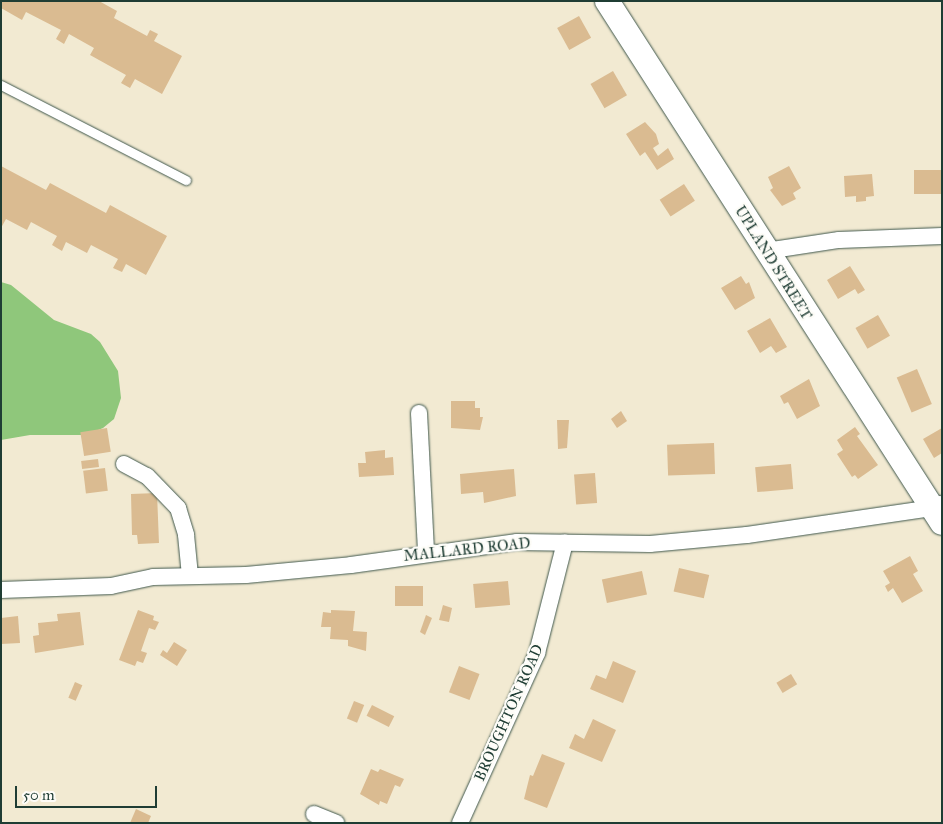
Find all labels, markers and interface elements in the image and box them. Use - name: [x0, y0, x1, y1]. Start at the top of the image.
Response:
- street label: UPLAND STREET: [731, 203, 815, 323]
- street label: MALLARD ROAD: [403, 534, 531, 566]
- street label: BROUGHTON ROAD: [471, 642, 547, 784]
- scale bar: [18, 776, 160, 808]
- text: 50 m: [23, 786, 55, 804]

